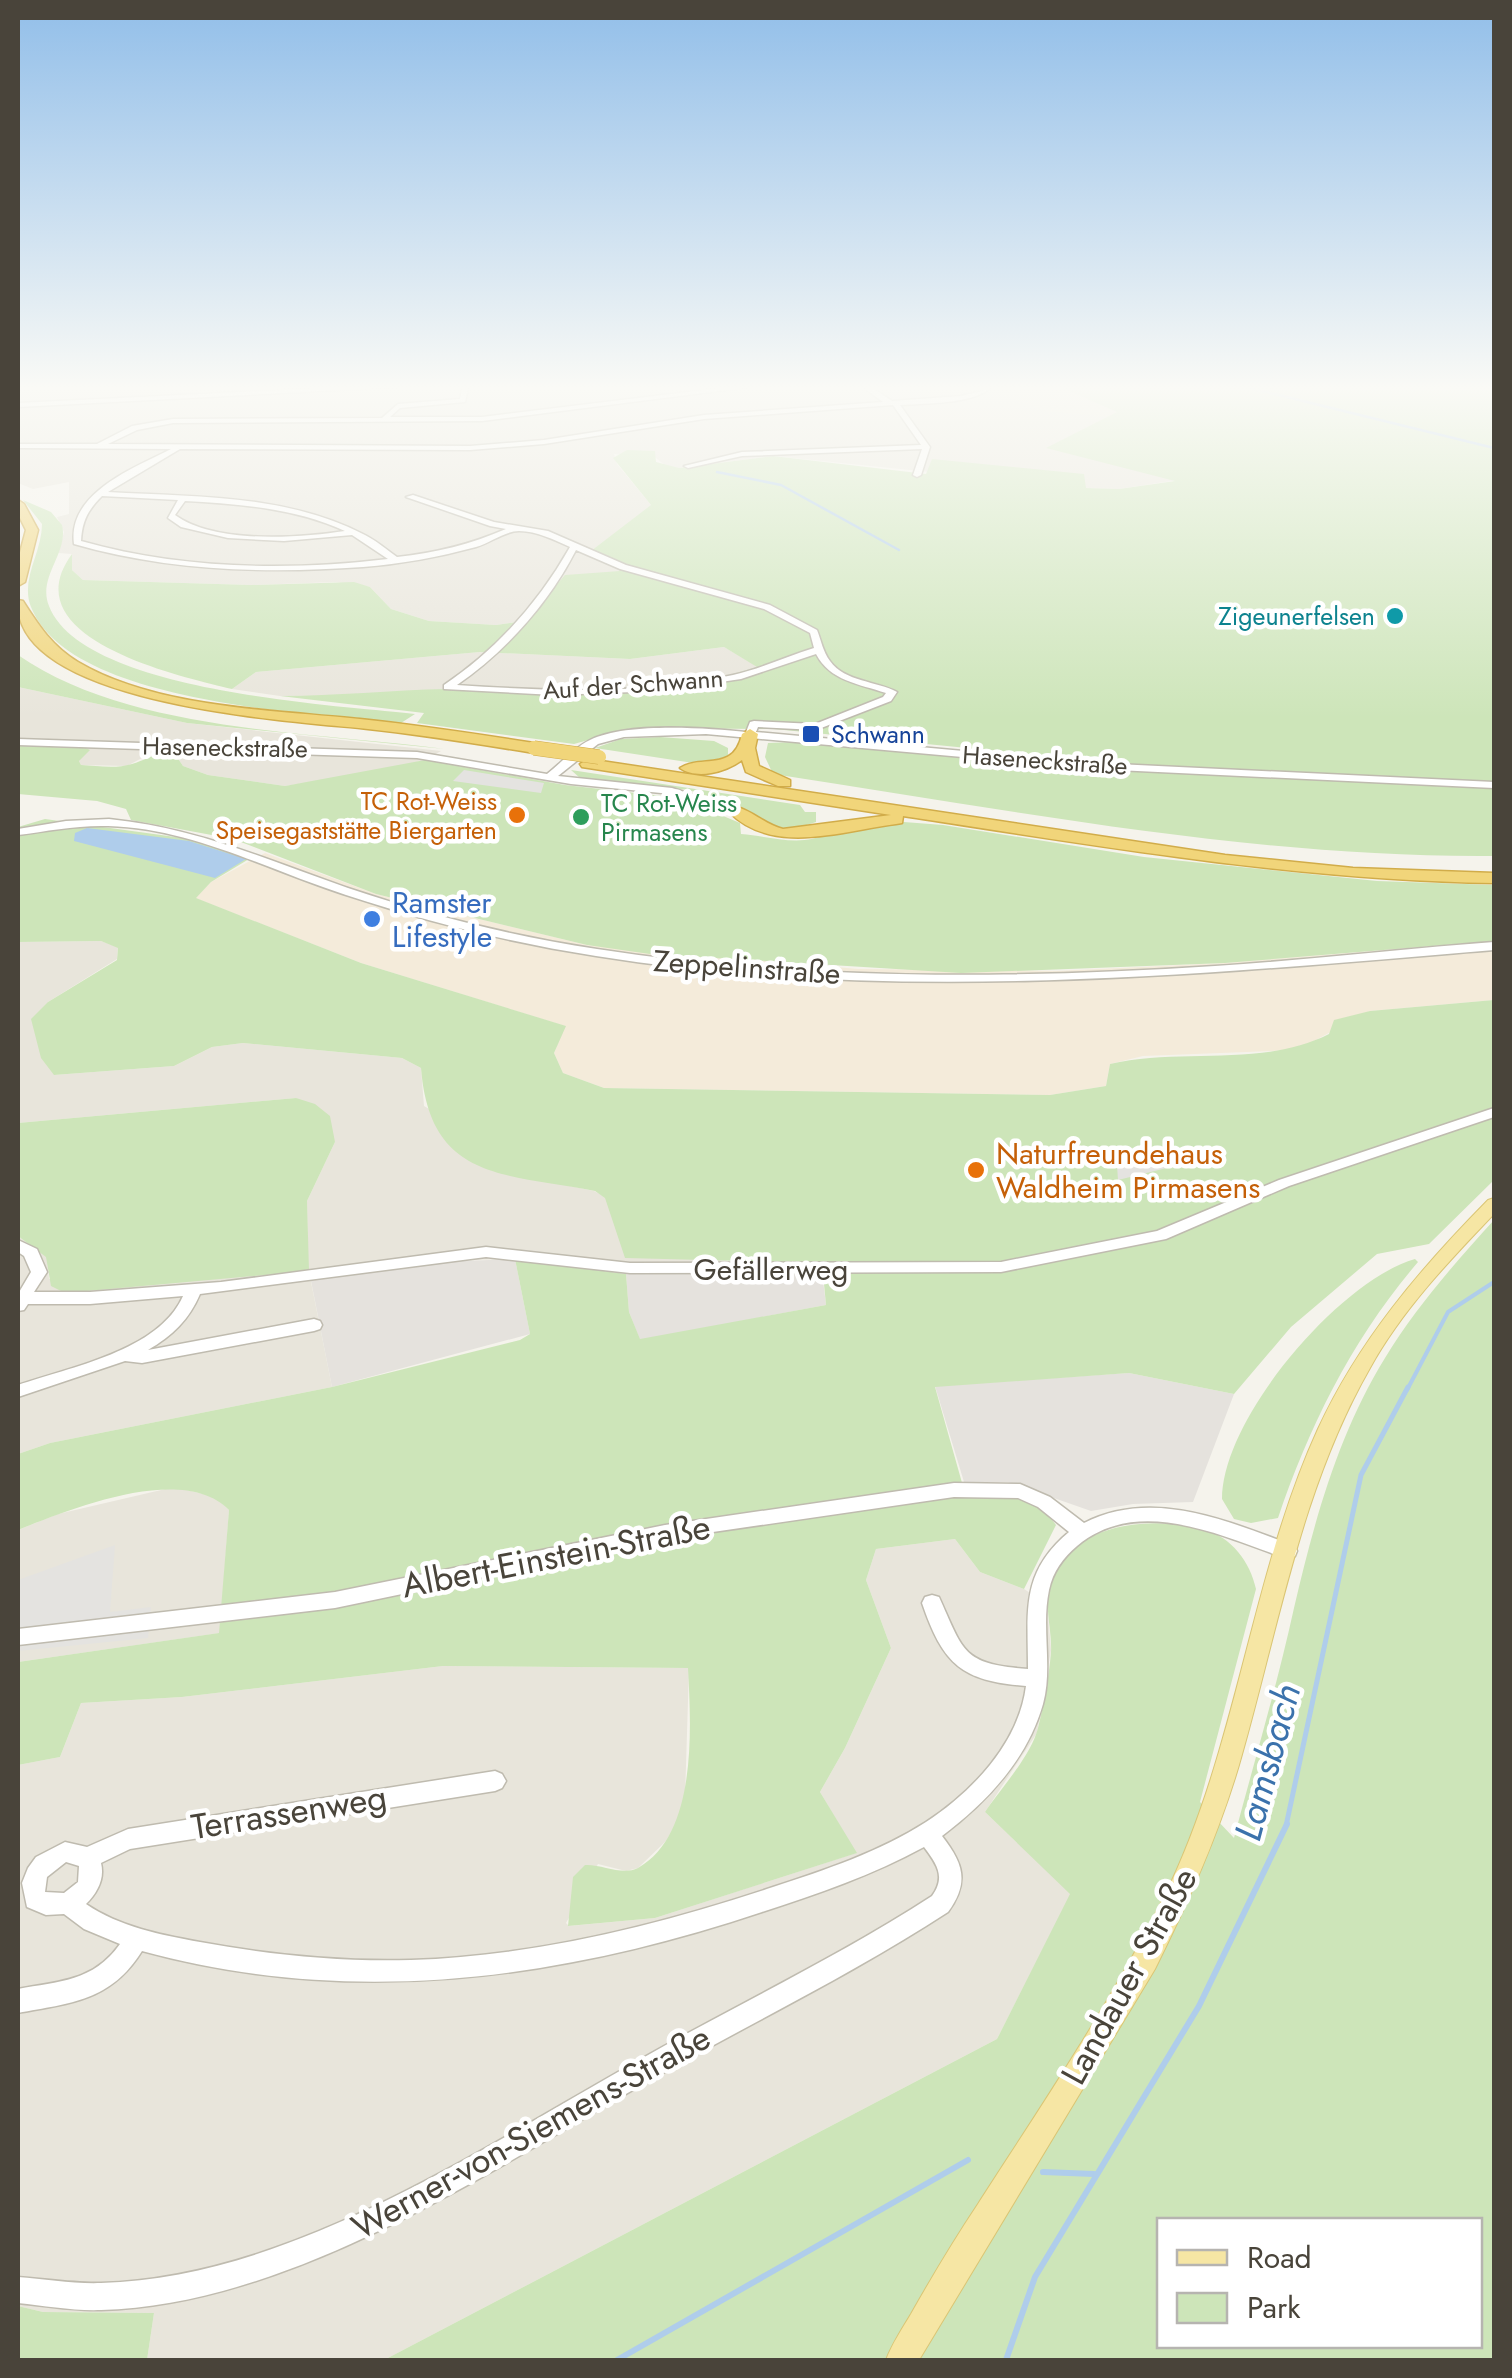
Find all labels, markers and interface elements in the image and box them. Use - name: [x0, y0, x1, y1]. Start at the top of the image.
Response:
- place label: Zigeunerfelsen: [1218, 598, 1375, 634]
- marker: Zigeunerfelsen: [1384, 605, 1406, 627]
- street label: Auf der Schwann: [542, 660, 724, 708]
- place label: Schwann: [831, 716, 925, 752]
- marker: Schwann: [800, 723, 822, 745]
- street label: Haseneckstraße: [142, 728, 308, 766]
- street label: Haseneckstraße: [961, 736, 1129, 784]
- place label: TC Rot-Weiss Speisegaststätte Biergarten: [215, 783, 497, 848]
- place label: TC Rot-Weiss Pirmasens: [601, 785, 737, 850]
- marker: TC Rot-Weiss Speisegaststätte Biergarten: [506, 804, 528, 826]
- marker: TC Rot-Weiss Pirmasens: [570, 806, 592, 828]
- place label: Ramster Lifestyle: [392, 881, 492, 958]
- marker: Ramster Lifestyle: [361, 908, 383, 930]
- street label: Zeppelinstraße: [652, 939, 842, 995]
- place label: Naturfreundehaus Waldheim Pirmasens: [996, 1132, 1260, 1209]
- marker: Naturfreundehaus Waldheim Pirmasens: [965, 1159, 987, 1181]
- street label: Gefällerweg: [694, 1248, 848, 1291]
- street label: Albert-Einstein-Straße: [398, 1502, 714, 1610]
- water label: Lamsbach: [1220, 1677, 1314, 1847]
- street label: Terrassenweg: [188, 1772, 390, 1852]
- street label: Landauer Straße: [1049, 1859, 1209, 2093]
- street label: Werner-von-Siemens-Straße: [343, 2012, 719, 2252]
- legend: [1157, 2218, 1482, 2348]
- text: Road: [1247, 2236, 1312, 2279]
- text: Park: [1247, 2286, 1301, 2329]

